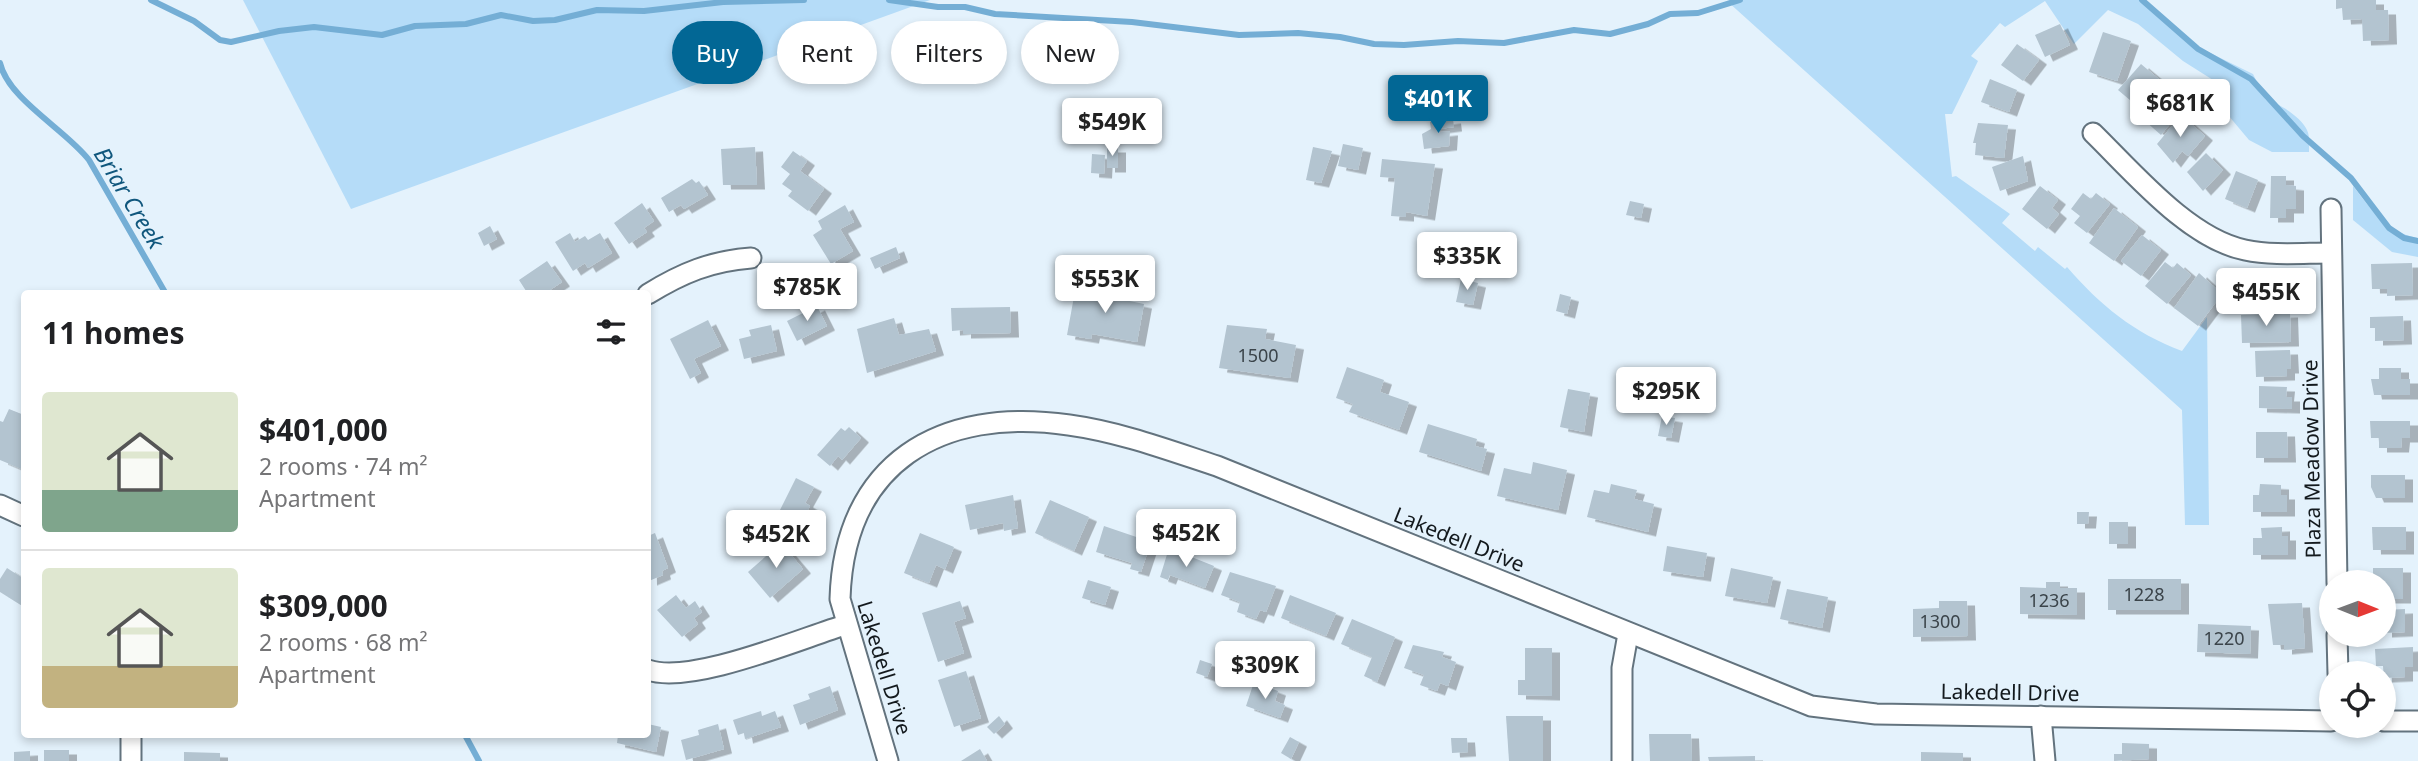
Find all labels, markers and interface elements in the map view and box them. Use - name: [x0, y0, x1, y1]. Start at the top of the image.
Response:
- chip: Buy: [672, 21, 763, 84]
- chip: Rent: [777, 21, 877, 84]
- chip: Filters: [891, 21, 1007, 84]
- chip: New: [1021, 21, 1119, 84]
- pin: $401K: [1389, 76, 1487, 135]
- pin: $681K: [2131, 80, 2229, 139]
- text: $401K: [1404, 82, 1472, 114]
- text: $681K: [2146, 86, 2214, 118]
- pin: $549K: [1063, 99, 1161, 158]
- text: $549K: [1078, 105, 1146, 137]
- water label: Briar Creek: [87, 141, 174, 256]
- pin: $335K: [1418, 232, 1516, 292]
- text: $335K: [1433, 239, 1501, 271]
- pin: $553K: [1056, 256, 1154, 315]
- text: $553K: [1071, 262, 1139, 294]
- pin: $785K: [758, 264, 856, 323]
- pin: $455K: [2217, 268, 2315, 328]
- text: $785K: [773, 270, 841, 302]
- text: $455K: [2232, 275, 2300, 307]
- text: 11 homes: [42, 312, 185, 353]
- icon: filters: [592, 313, 630, 351]
- house number: 1500: [1237, 343, 1279, 367]
- street label: Plaza Meadow Drive: [2295, 359, 2327, 559]
- pin: $295K: [1617, 368, 1715, 427]
- text: $295K: [1632, 374, 1700, 406]
- text: $401,000: [259, 409, 388, 450]
- icon: home: [98, 420, 182, 504]
- text: 2 rooms · 74 m²: [259, 450, 428, 482]
- text: Apartment: [259, 482, 376, 514]
- street label: Lakedell Drive: [1390, 500, 1529, 578]
- pin: $452K: [727, 510, 825, 570]
- pin: $452K: [1137, 510, 1235, 569]
- text: $452K: [1152, 516, 1220, 548]
- text: $452K: [742, 517, 810, 549]
- north arrow: [2319, 570, 2396, 648]
- map controls: [2319, 570, 2396, 738]
- house number: 1228: [2123, 582, 2165, 606]
- text: $309,000: [259, 585, 388, 626]
- house number: 1236: [2028, 588, 2070, 612]
- icon: home: [98, 596, 182, 680]
- street label: Lakedell Drive: [851, 597, 919, 738]
- house number: 1300: [1919, 609, 1961, 633]
- text: 2 rooms · 68 m²: [259, 626, 428, 658]
- house number: 1220: [2203, 626, 2245, 650]
- pin: $309K: [1216, 642, 1314, 701]
- text: $309K: [1231, 648, 1299, 680]
- text: Apartment: [259, 658, 376, 690]
- button: locate: [2319, 661, 2396, 738]
- street label: Lakedell Drive: [1940, 677, 2080, 707]

